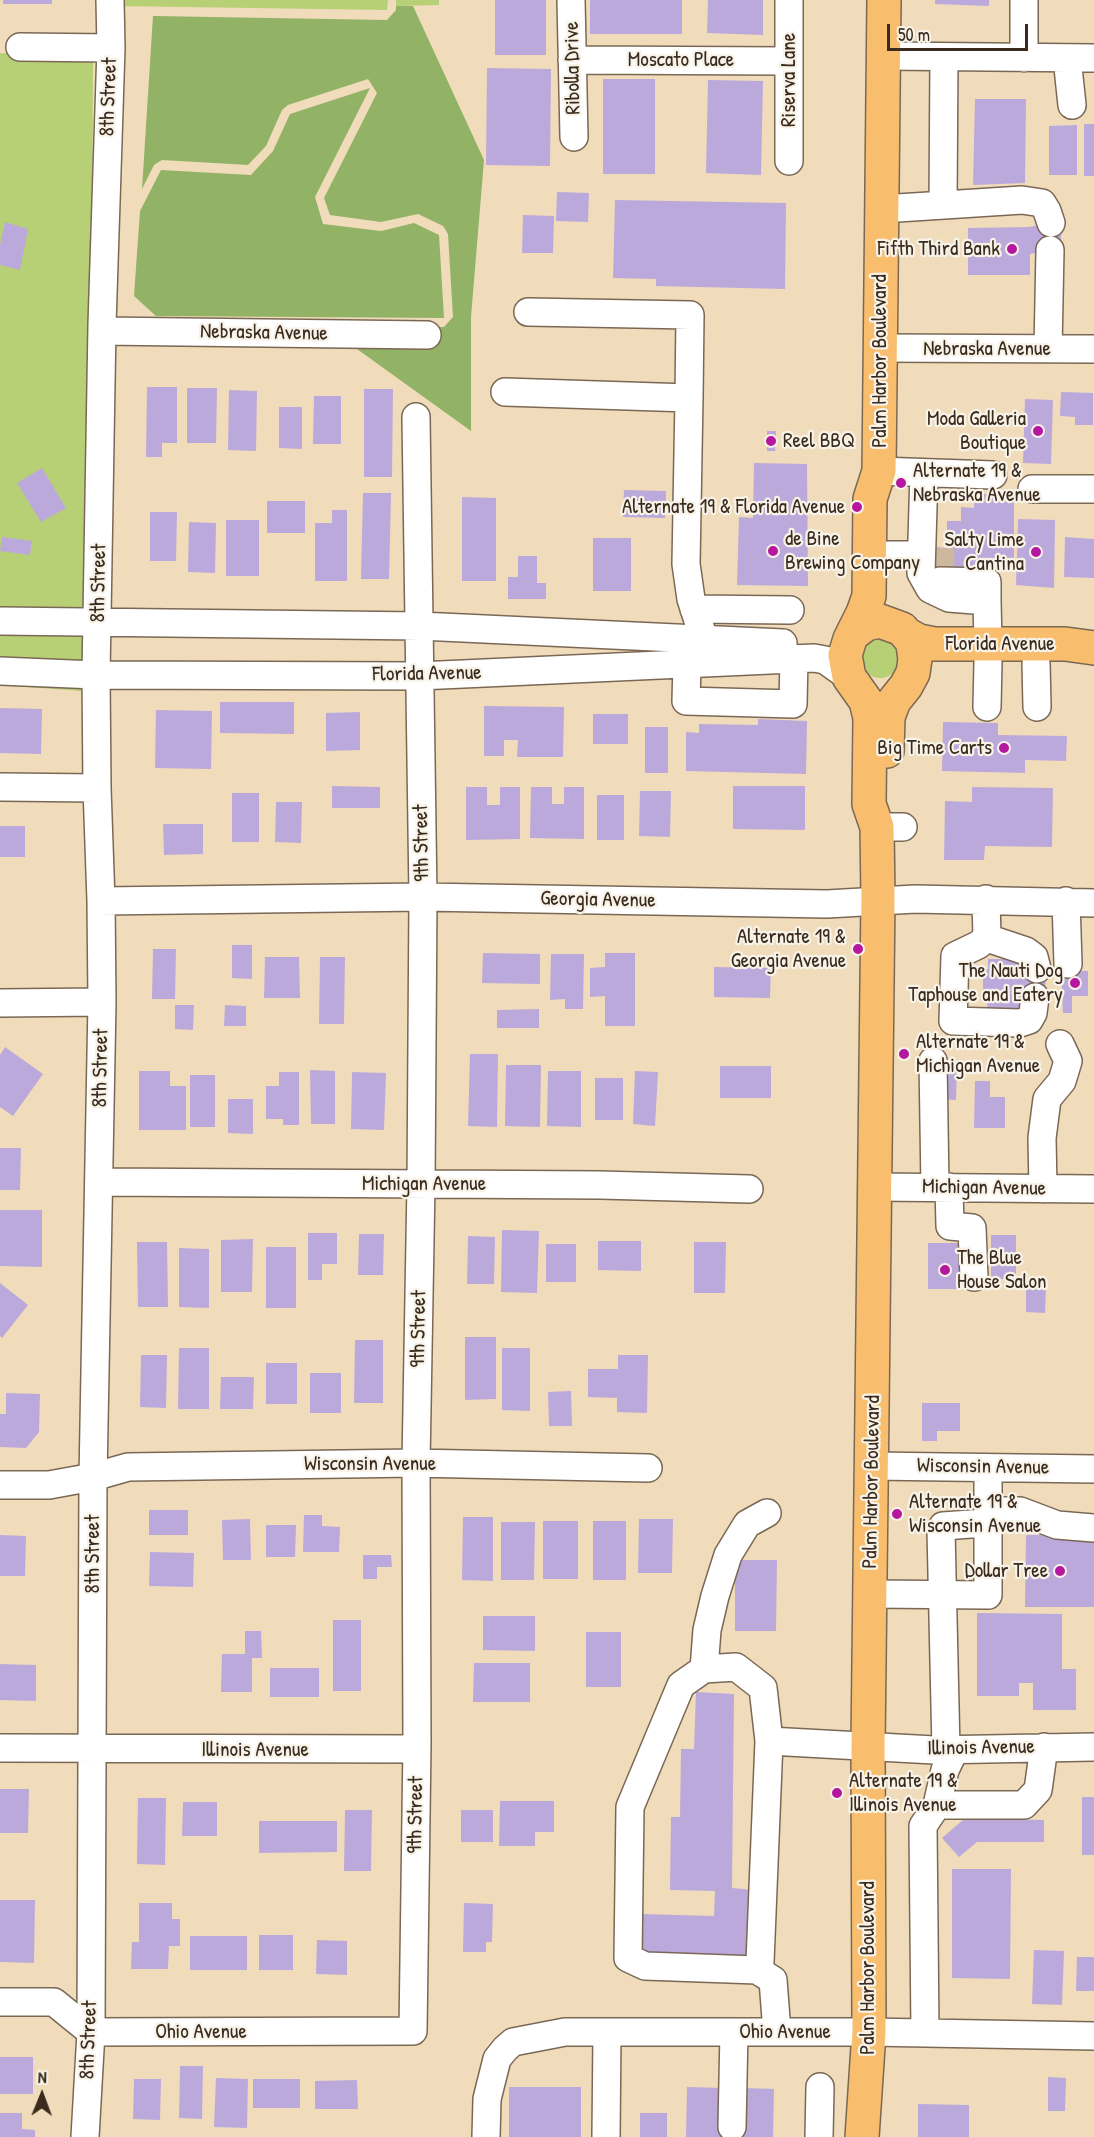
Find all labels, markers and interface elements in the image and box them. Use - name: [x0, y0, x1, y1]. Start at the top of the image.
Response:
- scale bar: [890, 12, 1031, 50]
- street label: Ribolla Drive: [560, 21, 586, 115]
- text: 50 m: [898, 22, 930, 47]
- street label: Riserva Lane: [776, 33, 802, 127]
- street label: Moscato Place: [628, 47, 734, 73]
- street label: 8th Street: [95, 57, 123, 137]
- place label: Fifth Third Bank: [877, 236, 1000, 262]
- marker: Fifth Third Bank: [1005, 242, 1019, 256]
- street label: Palm Harbor Boulevard: [867, 274, 893, 448]
- street label: Nebraska Avenue: [200, 319, 328, 347]
- street label: Nebraska Avenue: [923, 336, 1051, 362]
- place label: Moda Galleria Boutique: [927, 406, 1026, 456]
- marker: Moda Galleria Boutique: [1031, 424, 1045, 438]
- place label: Reel BBQ: [783, 428, 855, 454]
- marker: Reel BBQ: [764, 434, 778, 448]
- place label: Alternate 19 & Nebraska Avenue: [913, 458, 1041, 508]
- marker: Alternate 19 & Nebraska Avenue: [894, 476, 908, 490]
- place label: Alternate 19 & Florida Avenue: [622, 494, 845, 520]
- marker: Alternate 19 & Florida Avenue: [850, 500, 864, 514]
- place label: de Bine Brewing Company: [785, 526, 920, 576]
- place label: Salty Lime Cantina: [944, 527, 1024, 577]
- street label: 8th Street: [86, 543, 112, 623]
- marker: de Bine Brewing Company: [766, 544, 780, 558]
- marker: Salty Lime Cantina: [1029, 545, 1043, 559]
- street label: Florida Avenue: [945, 631, 1055, 657]
- street label: Florida Avenue: [372, 660, 482, 688]
- place label: Big Time Carts: [877, 735, 992, 761]
- marker: Big Time Carts: [997, 741, 1011, 755]
- street label: 9th Street: [409, 804, 435, 882]
- street label: Georgia Avenue: [540, 886, 656, 914]
- place label: Alternate 19 & Georgia Avenue: [731, 924, 846, 974]
- marker: Alternate 19 & Georgia Avenue: [851, 942, 865, 956]
- place label: The Nauti Dog Taphouse and Eatery: [908, 958, 1063, 1008]
- marker: The Nauti Dog Taphouse and Eatery: [1068, 976, 1082, 990]
- street label: 8th Street: [88, 1028, 114, 1108]
- place label: Alternate 19 & Michigan Avenue: [916, 1029, 1040, 1079]
- marker: Alternate 19 & Michigan Avenue: [897, 1047, 911, 1061]
- street label: Michigan Avenue: [362, 1171, 486, 1197]
- street label: Michigan Avenue: [922, 1174, 1046, 1202]
- place label: The Blue House Salon: [957, 1245, 1046, 1295]
- marker: The Blue House Salon: [938, 1263, 952, 1277]
- street label: 9th Street: [406, 1290, 432, 1368]
- street label: Palm Harbor Boulevard: [858, 1395, 886, 1569]
- street label: Wisconsin Avenue: [304, 1451, 436, 1477]
- street label: Wisconsin Avenue: [917, 1453, 1049, 1481]
- place label: Alternate 19 & Wisconsin Avenue: [909, 1489, 1041, 1539]
- marker: Alternate 19 & Wisconsin Avenue: [890, 1507, 904, 1521]
- street label: 8th Street: [80, 1515, 106, 1593]
- place label: Dollar Tree: [965, 1558, 1048, 1584]
- marker: Dollar Tree: [1053, 1564, 1067, 1578]
- street label: Illinois Avenue: [927, 1734, 1035, 1762]
- street label: Illinois Avenue: [201, 1737, 309, 1763]
- place label: Alternate 19 & Illinois Avenue: [849, 1768, 958, 1818]
- street label: 9th Street: [403, 1776, 429, 1854]
- marker: Alternate 19 & Illinois Avenue: [830, 1786, 844, 1800]
- street label: Palm Harbor Boulevard: [855, 1881, 881, 2055]
- street label: 8th Street: [75, 2000, 103, 2080]
- street label: Ohio Avenue: [155, 2019, 247, 2045]
- street label: Ohio Avenue: [739, 2019, 831, 2045]
- north arrow: [12, 2065, 72, 2125]
- text: N: [38, 2066, 47, 2088]

